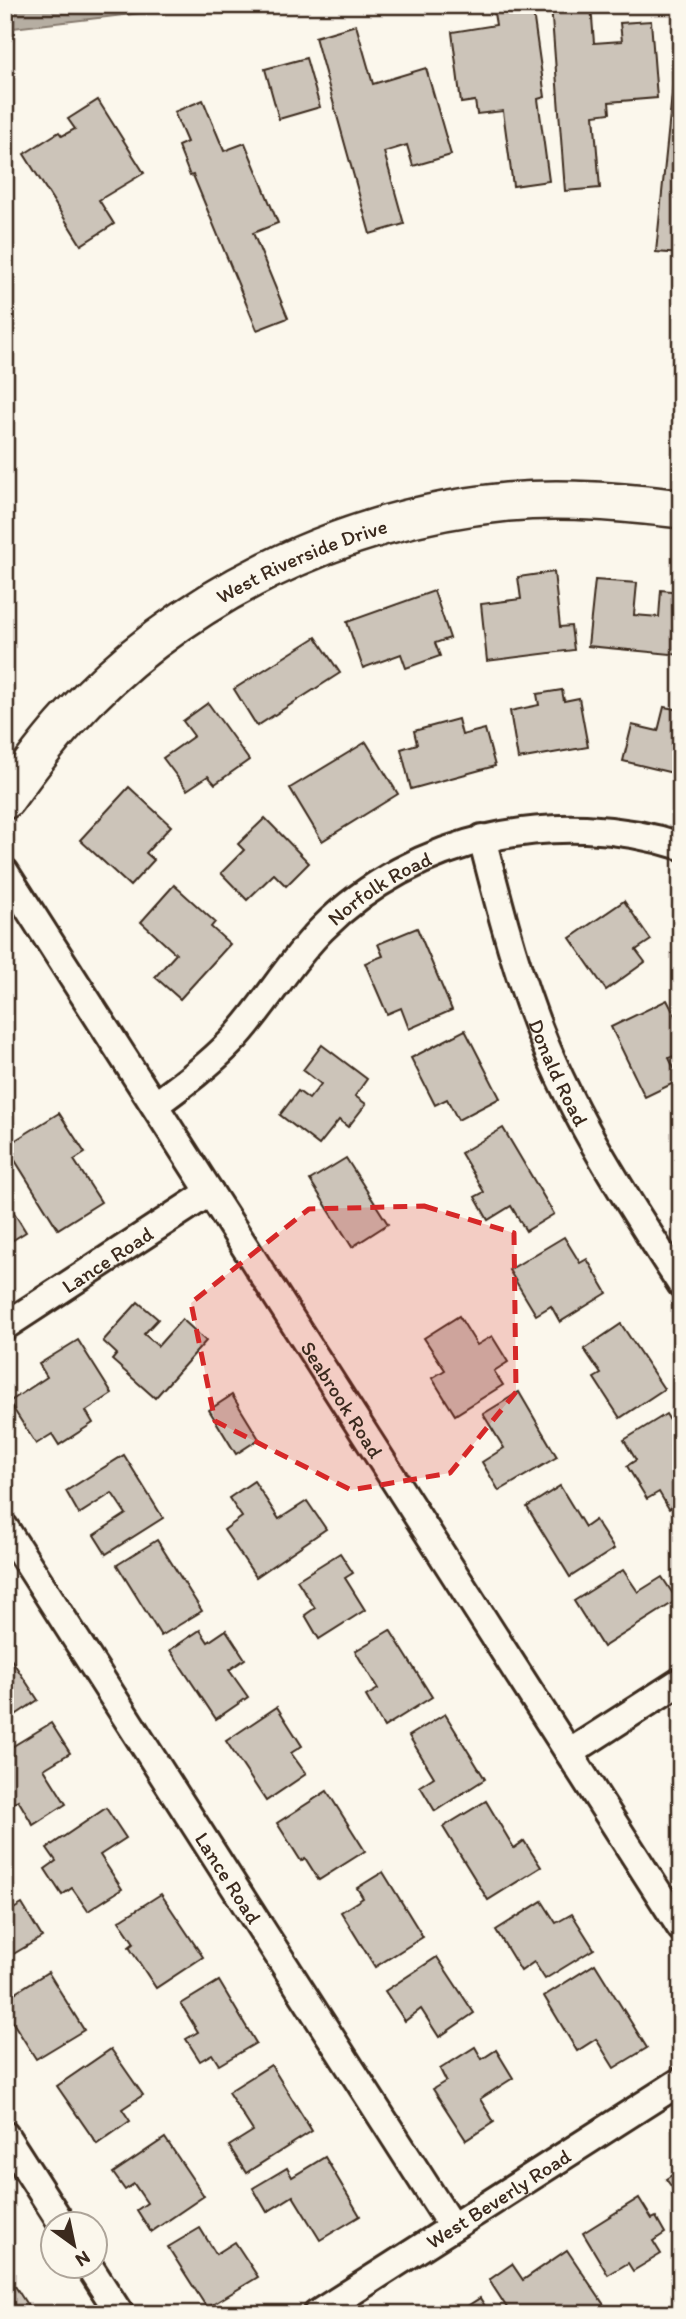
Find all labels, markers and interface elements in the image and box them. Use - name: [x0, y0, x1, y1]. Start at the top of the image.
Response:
- street label: West Riverside Drive: [211, 513, 390, 608]
- street label: Norfolk Road: [322, 845, 435, 930]
- street label: Donald Road: [524, 1015, 594, 1130]
- street label: Lance Road: [57, 1220, 158, 1298]
- street label: Seabrook Road: [296, 1336, 389, 1463]
- street label: Lance Road: [190, 1827, 267, 1929]
- street label: West Beverly Road: [421, 2142, 575, 2254]
- north arrow: [38, 2210, 108, 2280]
- text: N: [71, 2246, 95, 2272]

